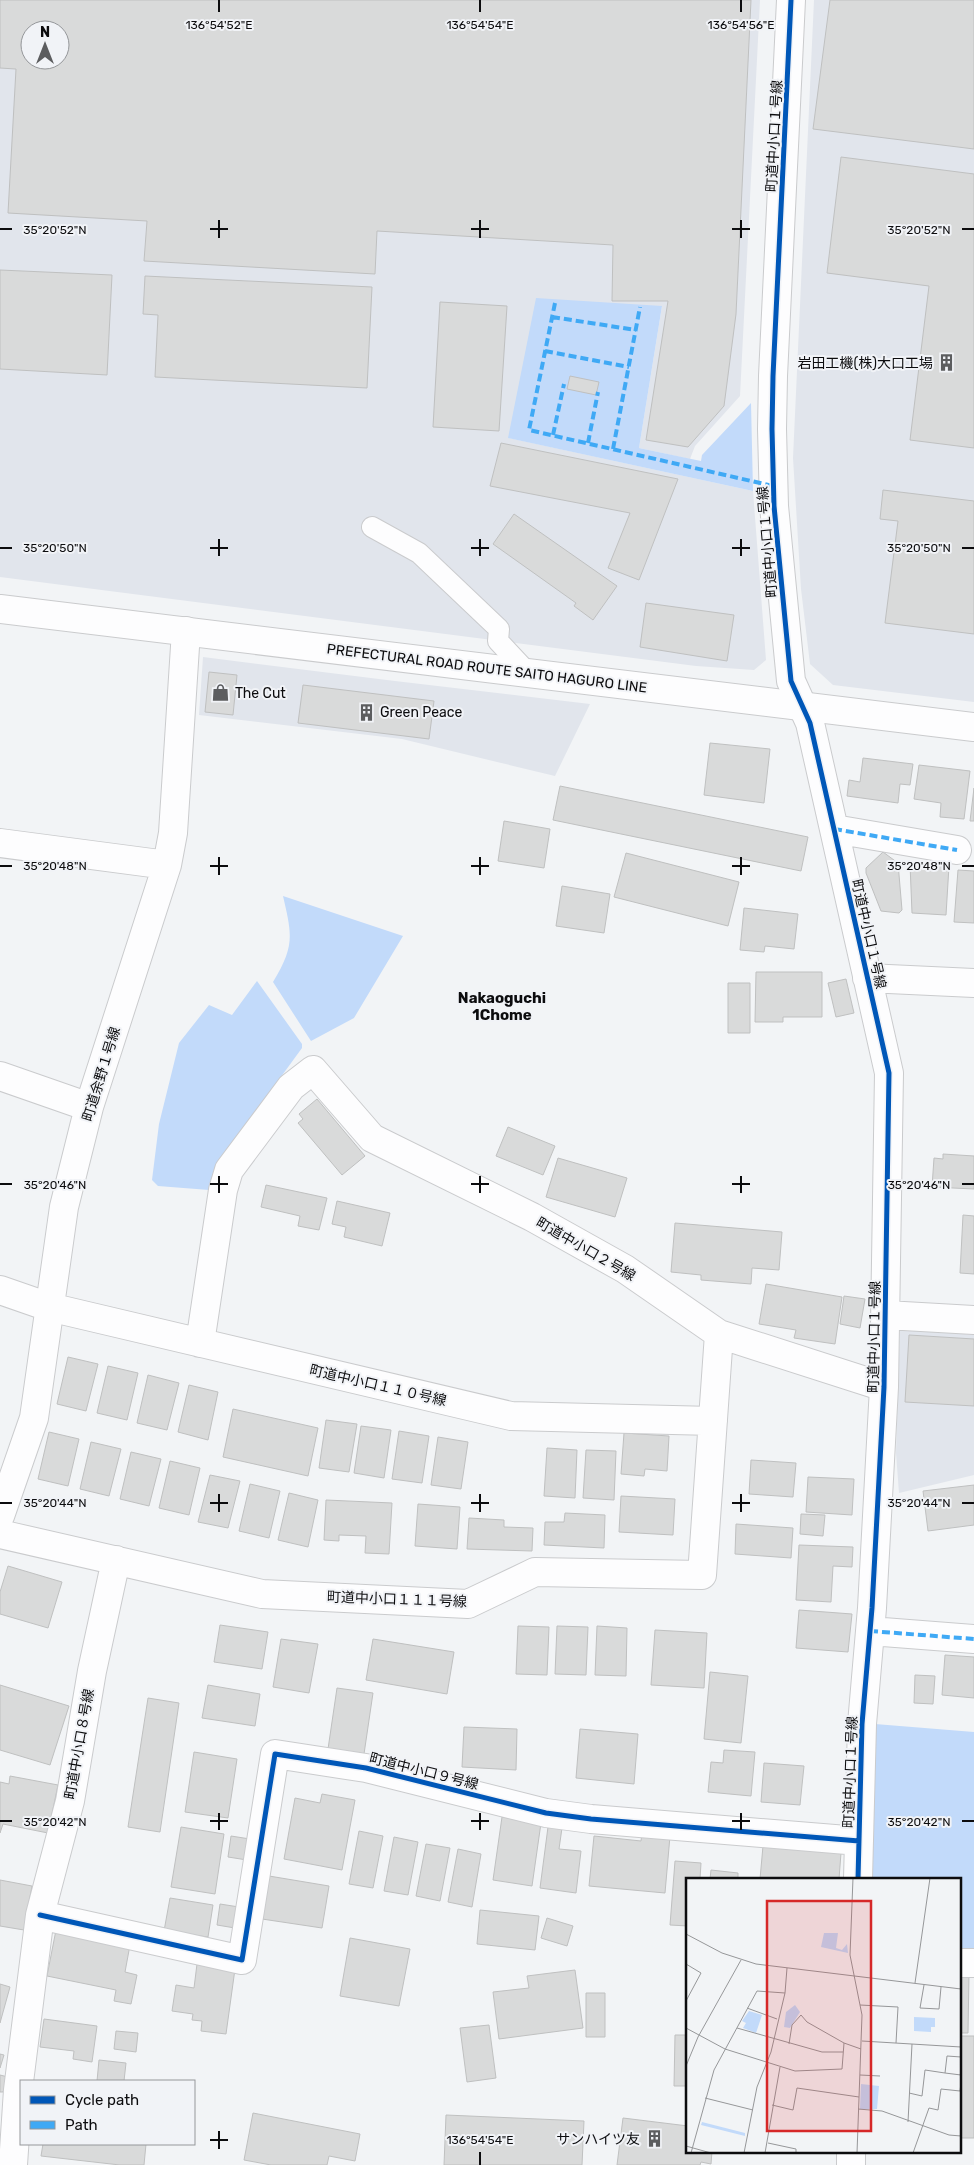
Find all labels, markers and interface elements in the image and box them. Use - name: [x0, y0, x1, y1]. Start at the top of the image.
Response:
- text: 136°54'52"E: [185, 18, 253, 32]
- text: 136°54'54"E: [446, 18, 514, 32]
- text: 136°54'56"E: [708, 18, 774, 32]
- north arrow: [20, 20, 70, 70]
- text: N: [40, 24, 50, 41]
- street label: 町道中小口１号線: [763, 80, 786, 192]
- text: 35°20'52"N: [23, 223, 87, 237]
- text: 35°20'52"N: [887, 223, 951, 237]
- building icon: 岩田工機(株)大口工場: [937, 353, 957, 373]
- place label: 岩田工機(株)大口工場: [798, 355, 933, 372]
- street label: 町道中小口１号線: [754, 485, 781, 598]
- text: 35°20'50"N: [23, 541, 87, 555]
- text: 35°20'50"N: [887, 541, 951, 555]
- street label: PREFECTURAL ROAD ROUTE SAITO HAGURO LINE: [326, 640, 648, 697]
- shop icon: The Cut: [211, 683, 231, 703]
- place label: The Cut: [235, 685, 286, 702]
- building icon: Green Peace: [356, 702, 376, 722]
- place label: Green Peace: [380, 704, 462, 721]
- text: 35°20'48"N: [23, 859, 87, 873]
- text: 35°20'48"N: [887, 859, 951, 873]
- street label: 町道中小口１号線: [848, 878, 889, 991]
- district label: Nakaoguchi 1Chome: [458, 989, 546, 1024]
- street label: 町道余野１号線: [79, 1025, 124, 1123]
- text: 35°20'46"N: [24, 1178, 86, 1192]
- text: 35°20'46"N: [888, 1178, 950, 1192]
- street label: 町道中小口２号線: [533, 1214, 638, 1285]
- street label: 町道中小口１号線: [865, 1281, 884, 1393]
- street label: 町道中小口１１０号線: [308, 1361, 448, 1410]
- text: 35°20'44"N: [23, 1496, 87, 1510]
- text: 35°20'44"N: [887, 1496, 951, 1510]
- street label: 町道中小口１１１号線: [327, 1589, 467, 1610]
- street label: 町道中小口８号線: [61, 1687, 98, 1801]
- street label: 町道中小口１号線: [840, 1716, 861, 1828]
- street label: 町道中小口９号線: [367, 1750, 480, 1793]
- text: 35°20'42"N: [24, 1815, 86, 1829]
- text: 35°20'42"N: [888, 1815, 950, 1829]
- inset map: [686, 1878, 962, 2152]
- legend: [20, 2080, 195, 2145]
- text: Cycle path: [65, 2091, 139, 2109]
- text: Path: [65, 2116, 98, 2134]
- building icon: サンハイツ友: [644, 2129, 664, 2149]
- place label: サンハイツ友: [556, 2131, 640, 2148]
- text: 136°54'54"E: [446, 2133, 514, 2147]

